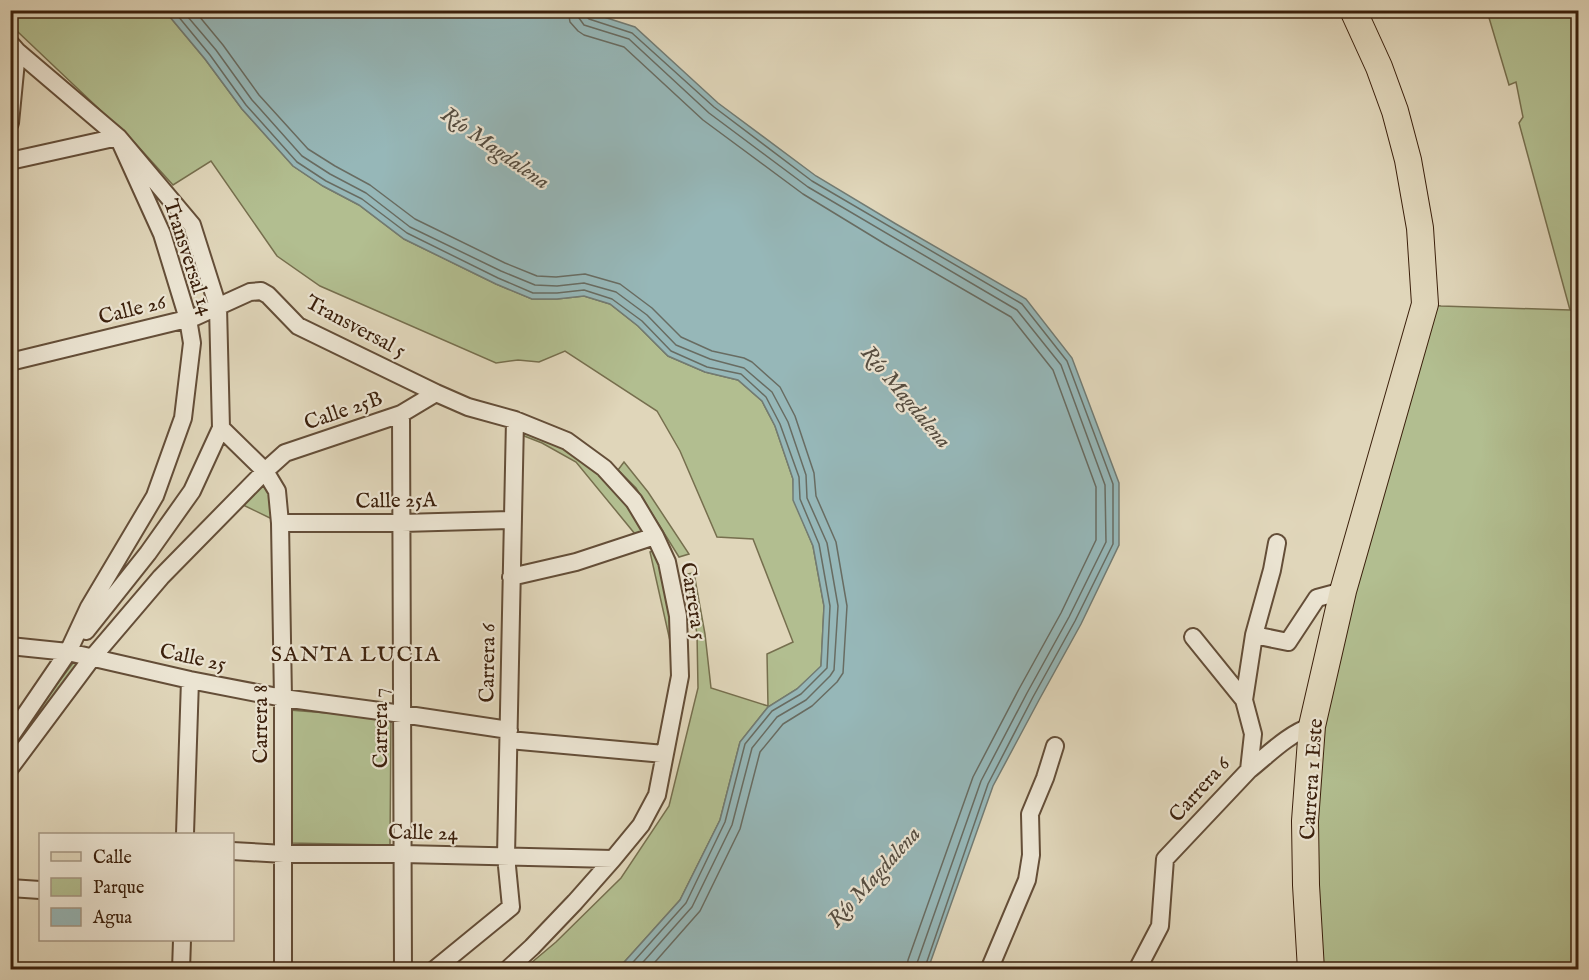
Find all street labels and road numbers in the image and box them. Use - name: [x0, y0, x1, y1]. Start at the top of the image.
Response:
- street label: Transversal 14: [156, 196, 219, 320]
- street label: Calle 26: [96, 289, 170, 332]
- street label: Transversal 5: [300, 290, 411, 365]
- street label: Calle 25B: [301, 385, 386, 437]
- street label: Calle 25A: [355, 487, 438, 516]
- street label: Carrera 5: [673, 561, 712, 642]
- street label: Carrera 6: [474, 622, 503, 703]
- street label: Calle 25: [157, 638, 229, 679]
- street label: Carrera 8: [248, 685, 275, 763]
- street label: Carrera 7: [368, 688, 395, 768]
- street label: Carrera 1 Este: [1295, 717, 1330, 841]
- street label: Carrera 6: [1164, 751, 1237, 829]
- street label: Calle 24: [388, 819, 459, 848]

